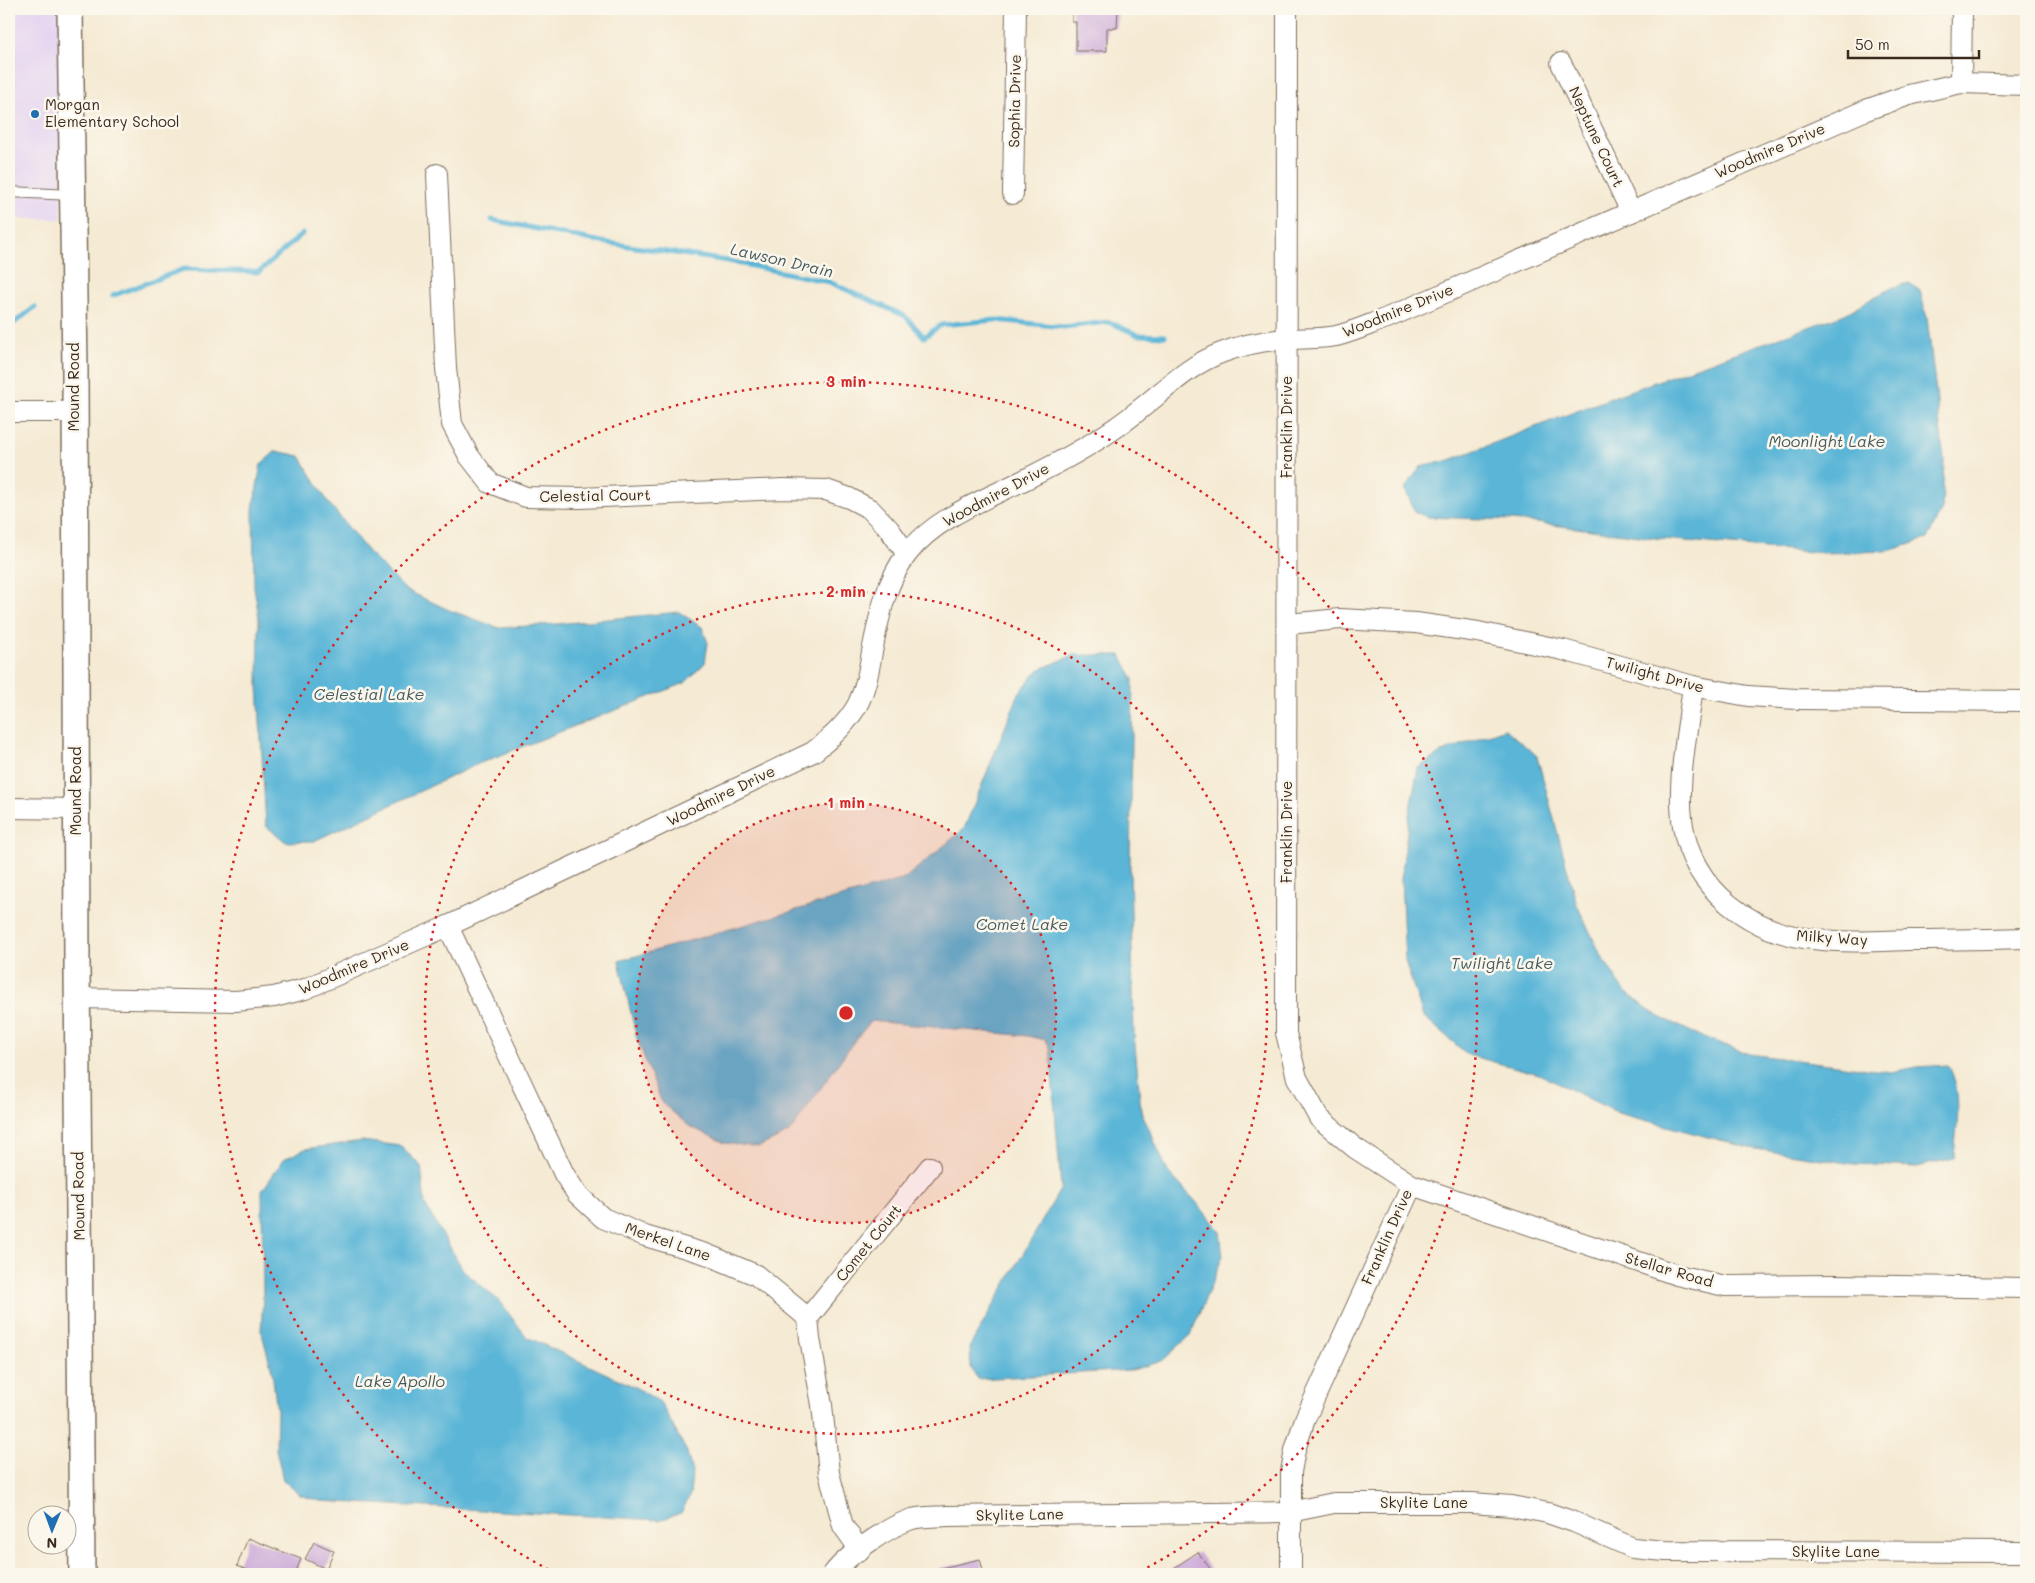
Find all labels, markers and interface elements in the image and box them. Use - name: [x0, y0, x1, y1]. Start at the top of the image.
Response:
- scale bar: [1848, 28, 1979, 60]
- text: 50 m: [1855, 34, 1890, 54]
- street label: Sophia Drive: [1003, 54, 1025, 148]
- street label: Neptune Court: [1565, 83, 1629, 190]
- place label: Morgan Elementary School: [45, 94, 180, 131]
- marker: Morgan Elementary School: [29, 108, 41, 120]
- street label: Woodmire Drive: [1711, 118, 1828, 182]
- water label: Lawson Drain: [729, 237, 836, 282]
- street label: Woodmire Drive: [1339, 279, 1456, 341]
- street label: Mound Road: [63, 342, 83, 432]
- text: 3 min: [826, 371, 866, 391]
- street label: Franklin Drive: [1276, 376, 1296, 478]
- water label: Moonlight Lake: [1769, 430, 1885, 451]
- street label: Woodmire Drive: [939, 458, 1052, 531]
- street label: Celestial Court: [539, 484, 651, 506]
- text: 2 min: [826, 581, 866, 601]
- street label: Twilight Drive: [1604, 651, 1707, 697]
- water label: Celestial Lake: [314, 683, 425, 704]
- street label: Mound Road: [65, 746, 85, 836]
- street label: Woodmire Drive: [663, 760, 778, 830]
- street label: Franklin Drive: [1276, 781, 1296, 883]
- text: 1 min: [827, 792, 865, 812]
- water label: Comet Lake: [976, 913, 1068, 934]
- street label: Milky Way: [1796, 925, 1868, 949]
- street label: Woodmire Drive: [295, 934, 412, 998]
- water label: Twilight Lake: [1451, 952, 1553, 973]
- centre of rings: [837, 1004, 855, 1022]
- street label: Mound Road: [67, 1151, 89, 1241]
- street label: Franklin Drive: [1356, 1186, 1416, 1288]
- street label: Comet Court: [831, 1199, 906, 1285]
- street label: Merkel Lane: [623, 1217, 714, 1265]
- street label: Stellar Road: [1623, 1247, 1716, 1291]
- water label: Lake Apollo: [355, 1370, 445, 1391]
- street label: Skylite Lane: [1380, 1492, 1468, 1512]
- street label: Skylite Lane: [976, 1503, 1064, 1525]
- north arrow: [28, 1506, 78, 1556]
- text: N: [46, 1534, 57, 1553]
- street label: Skylite Lane: [1792, 1541, 1880, 1561]

